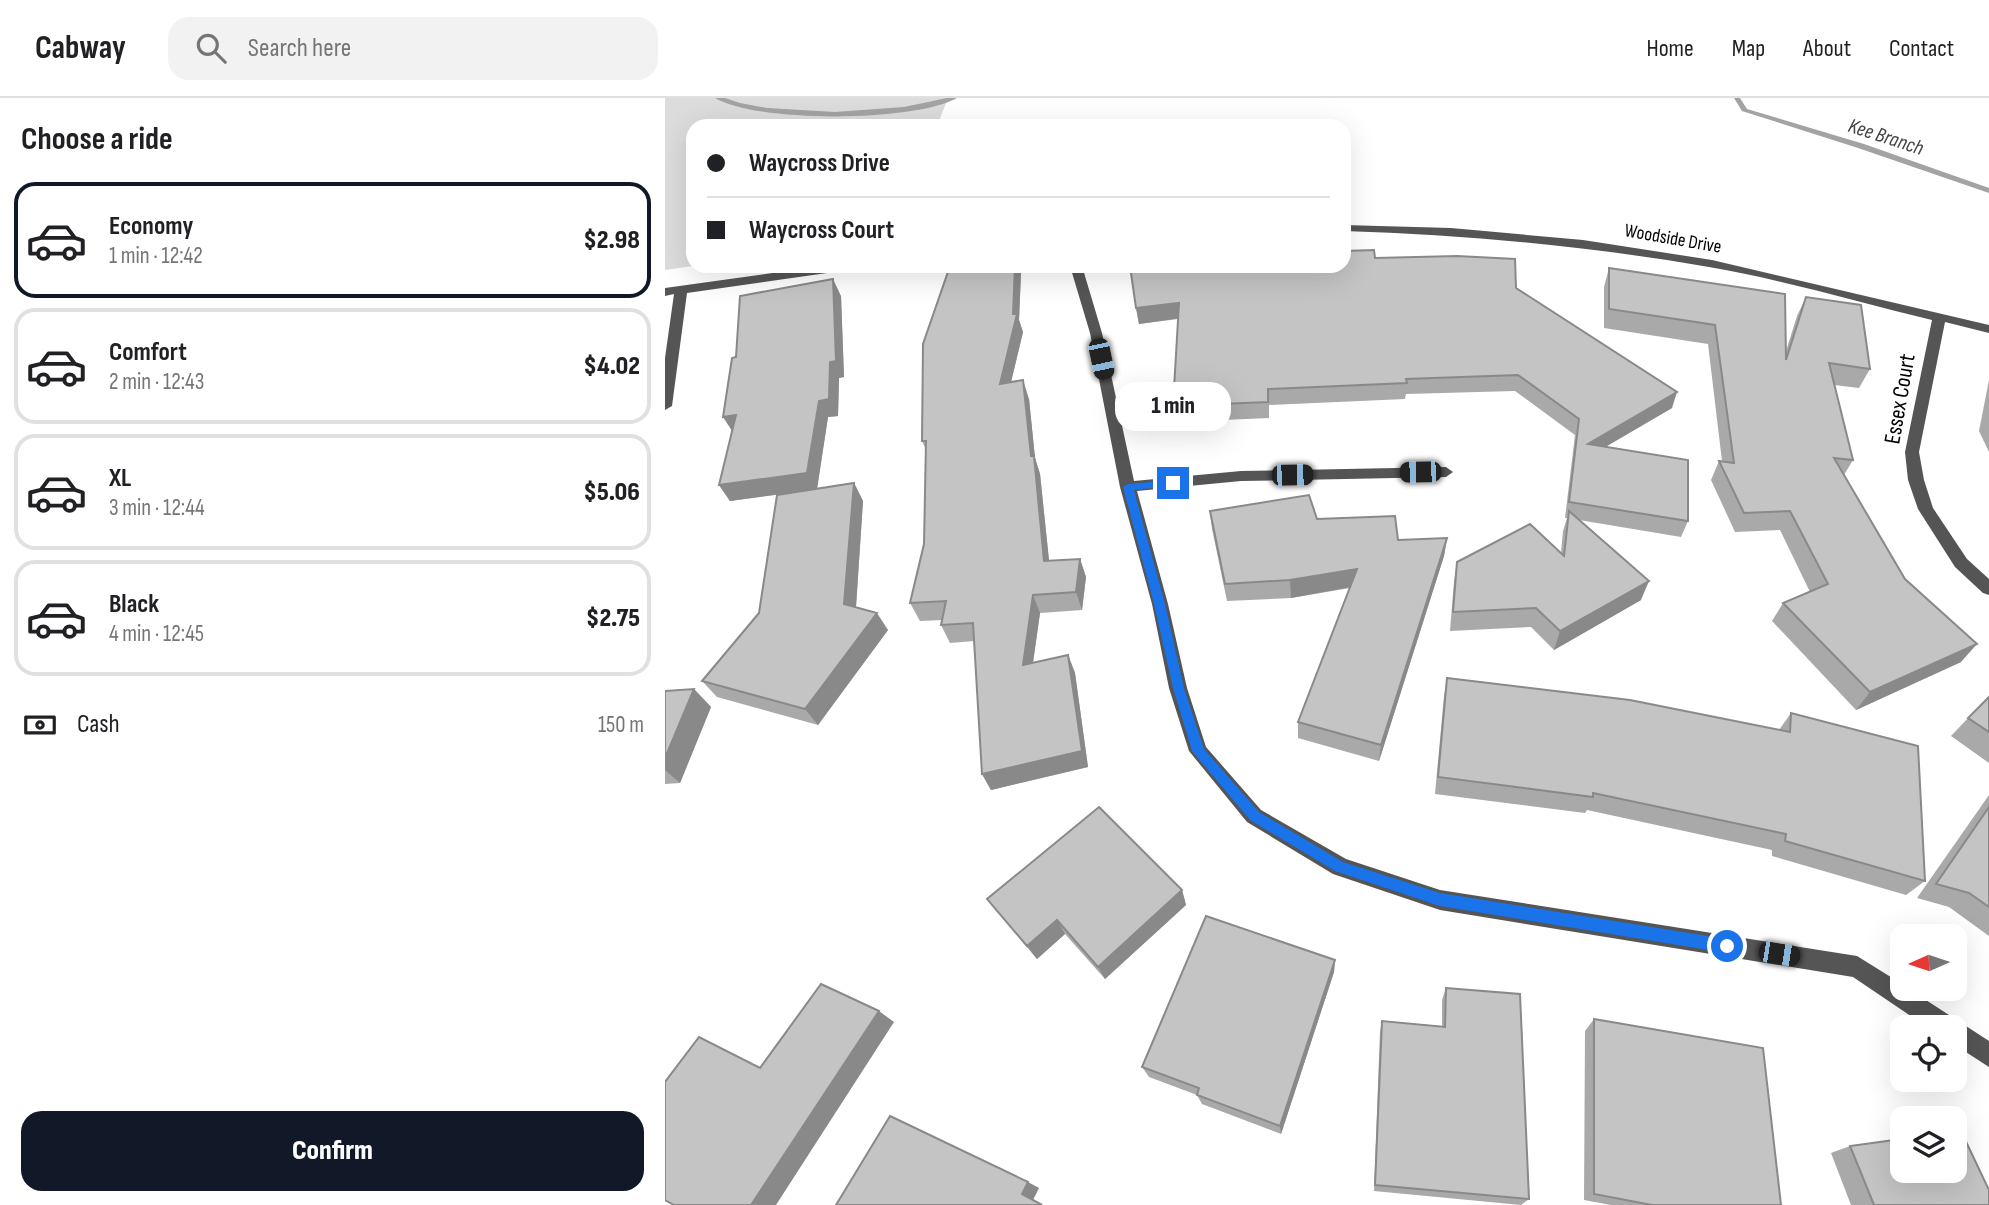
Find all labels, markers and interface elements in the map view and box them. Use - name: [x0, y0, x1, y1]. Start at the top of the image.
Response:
- search box: [168, 17, 658, 80]
- text: Cabway: [35, 28, 126, 68]
- icon: search: [192, 29, 230, 67]
- text: Search here: [248, 33, 351, 64]
- text: Home: [1646, 34, 1694, 63]
- text: Map: [1732, 34, 1765, 63]
- text: About: [1803, 34, 1851, 63]
- text: Contact: [1889, 34, 1954, 63]
- water label: Kee Branch: [1845, 113, 1927, 161]
- text: Choose a ride: [21, 120, 173, 159]
- text: Waycross Drive: [749, 148, 890, 179]
- icon: car: [25, 209, 88, 272]
- text: Economy: [109, 211, 193, 242]
- text: Waycross Court: [749, 215, 894, 246]
- street label: Woodside Drive: [1623, 219, 1723, 259]
- text: $2.98: [583, 225, 640, 256]
- text: 1 min · 12:42: [109, 242, 203, 270]
- icon: car: [25, 335, 88, 398]
- car: [1087, 336, 1116, 382]
- text: Comfort: [109, 337, 187, 368]
- text: $4.02: [584, 351, 640, 382]
- street label: Essex Court: [1878, 352, 1922, 446]
- text: 2 min · 12:43: [109, 368, 204, 396]
- callout: 1 min: [1115, 382, 1231, 430]
- text: 1 min: [1151, 392, 1195, 420]
- icon: car: [25, 461, 88, 524]
- car: [1399, 461, 1442, 483]
- text: XL: [109, 463, 131, 494]
- car: [1271, 464, 1314, 486]
- route end: [1157, 467, 1189, 499]
- text: $5.06: [583, 477, 640, 508]
- text: 3 min · 12:44: [109, 494, 205, 522]
- icon: car: [25, 587, 88, 650]
- text: Black: [109, 589, 159, 620]
- text: $2.75: [586, 603, 640, 634]
- text: 4 min · 12:45: [109, 620, 204, 648]
- icon: cash: [21, 706, 59, 744]
- text: Cash: [77, 709, 120, 740]
- text: 150 m: [598, 711, 644, 739]
- north arrow: [1890, 924, 1967, 1001]
- map controls: [1890, 924, 1967, 1183]
- route start: [1711, 930, 1743, 962]
- car: [1757, 940, 1802, 968]
- button: locate: [1890, 1015, 1967, 1092]
- button: layers: [1890, 1106, 1967, 1183]
- button: Confirm: [21, 1111, 644, 1191]

